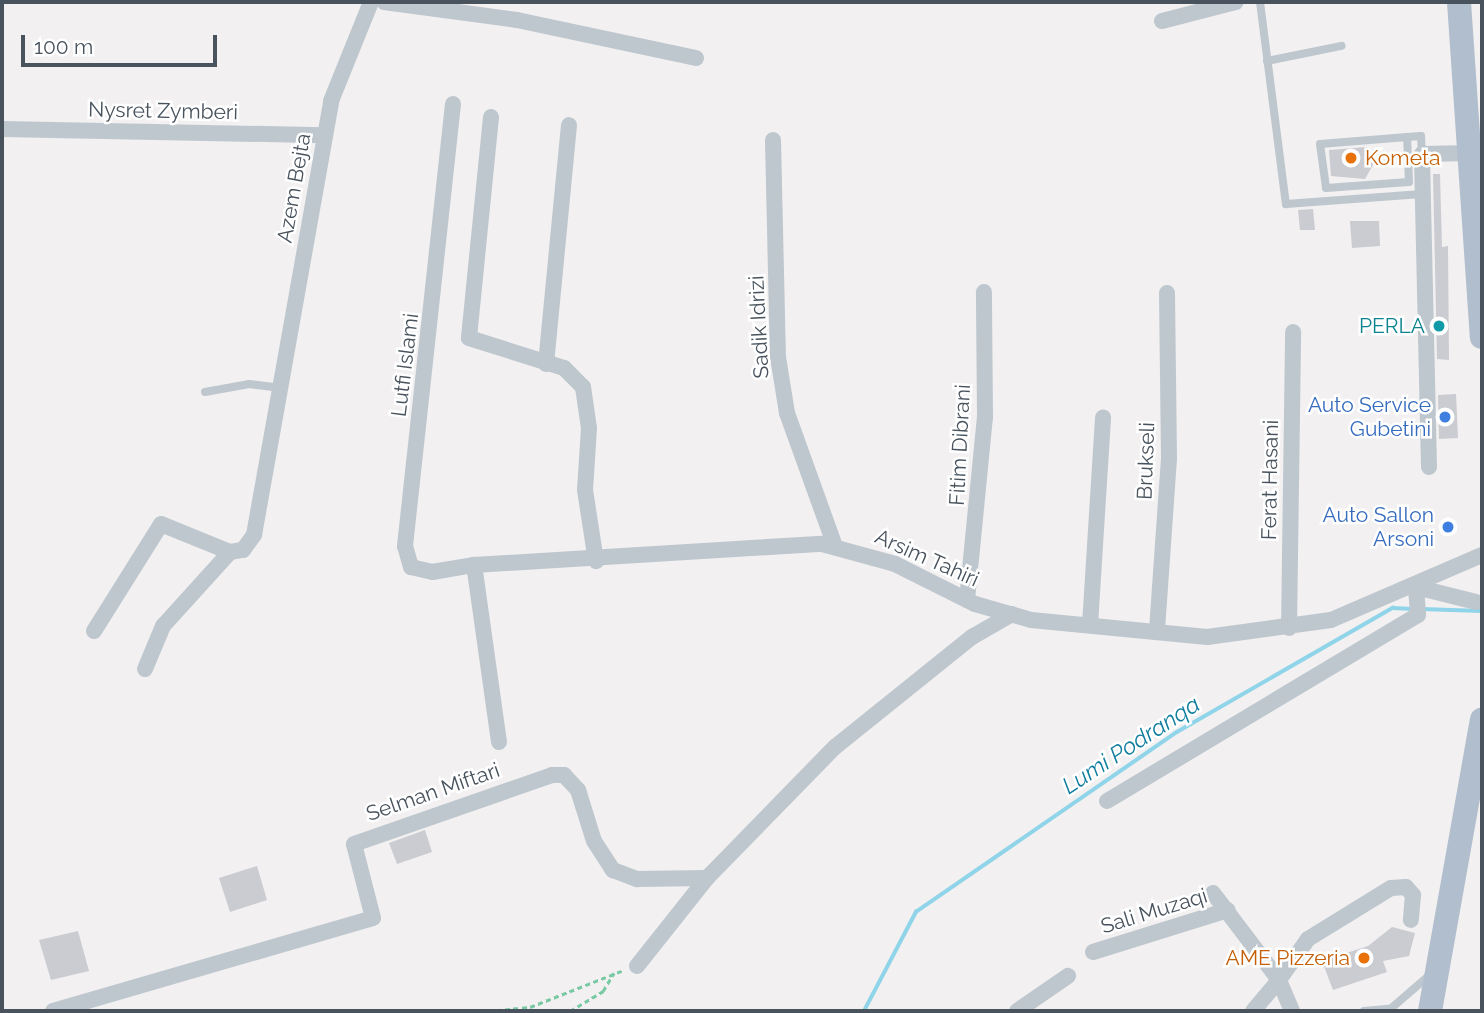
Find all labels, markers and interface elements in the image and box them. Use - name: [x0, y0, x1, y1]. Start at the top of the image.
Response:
- scale bar: [24, 21, 220, 65]
- text: 100 m: [34, 34, 93, 59]
- street label: Nysret Zymberi: [88, 97, 238, 125]
- street label: Azem Bejta: [272, 131, 316, 245]
- place label: Kometa: [1365, 145, 1440, 171]
- marker: Kometa: [1343, 150, 1359, 166]
- street label: Sadik Idrizi: [744, 275, 774, 379]
- street label: Lutfi Islami: [386, 312, 424, 418]
- place label: PERLA: [1359, 313, 1425, 339]
- marker: PERLA: [1431, 318, 1447, 334]
- street label: Fitim Dibrani: [944, 384, 976, 506]
- place label: Auto Service Gubetini: [1308, 392, 1431, 442]
- marker: Auto Service Gubetini: [1437, 409, 1453, 425]
- street label: Ferat Hasani: [1256, 420, 1284, 540]
- street label: Brukseli: [1132, 422, 1160, 500]
- place label: Auto Sallon Arsoni: [1323, 502, 1434, 552]
- marker: Auto Sallon Arsoni: [1440, 519, 1456, 535]
- street label: Arsim Tahiri: [871, 524, 983, 592]
- water label: Lumi Podranqa: [1057, 690, 1205, 800]
- street label: Selman Miftari: [363, 757, 503, 827]
- street label: Sali Muzaqi: [1098, 883, 1210, 939]
- place label: AME Pizzeria: [1225, 945, 1350, 971]
- marker: AME Pizzeria: [1356, 950, 1372, 966]

